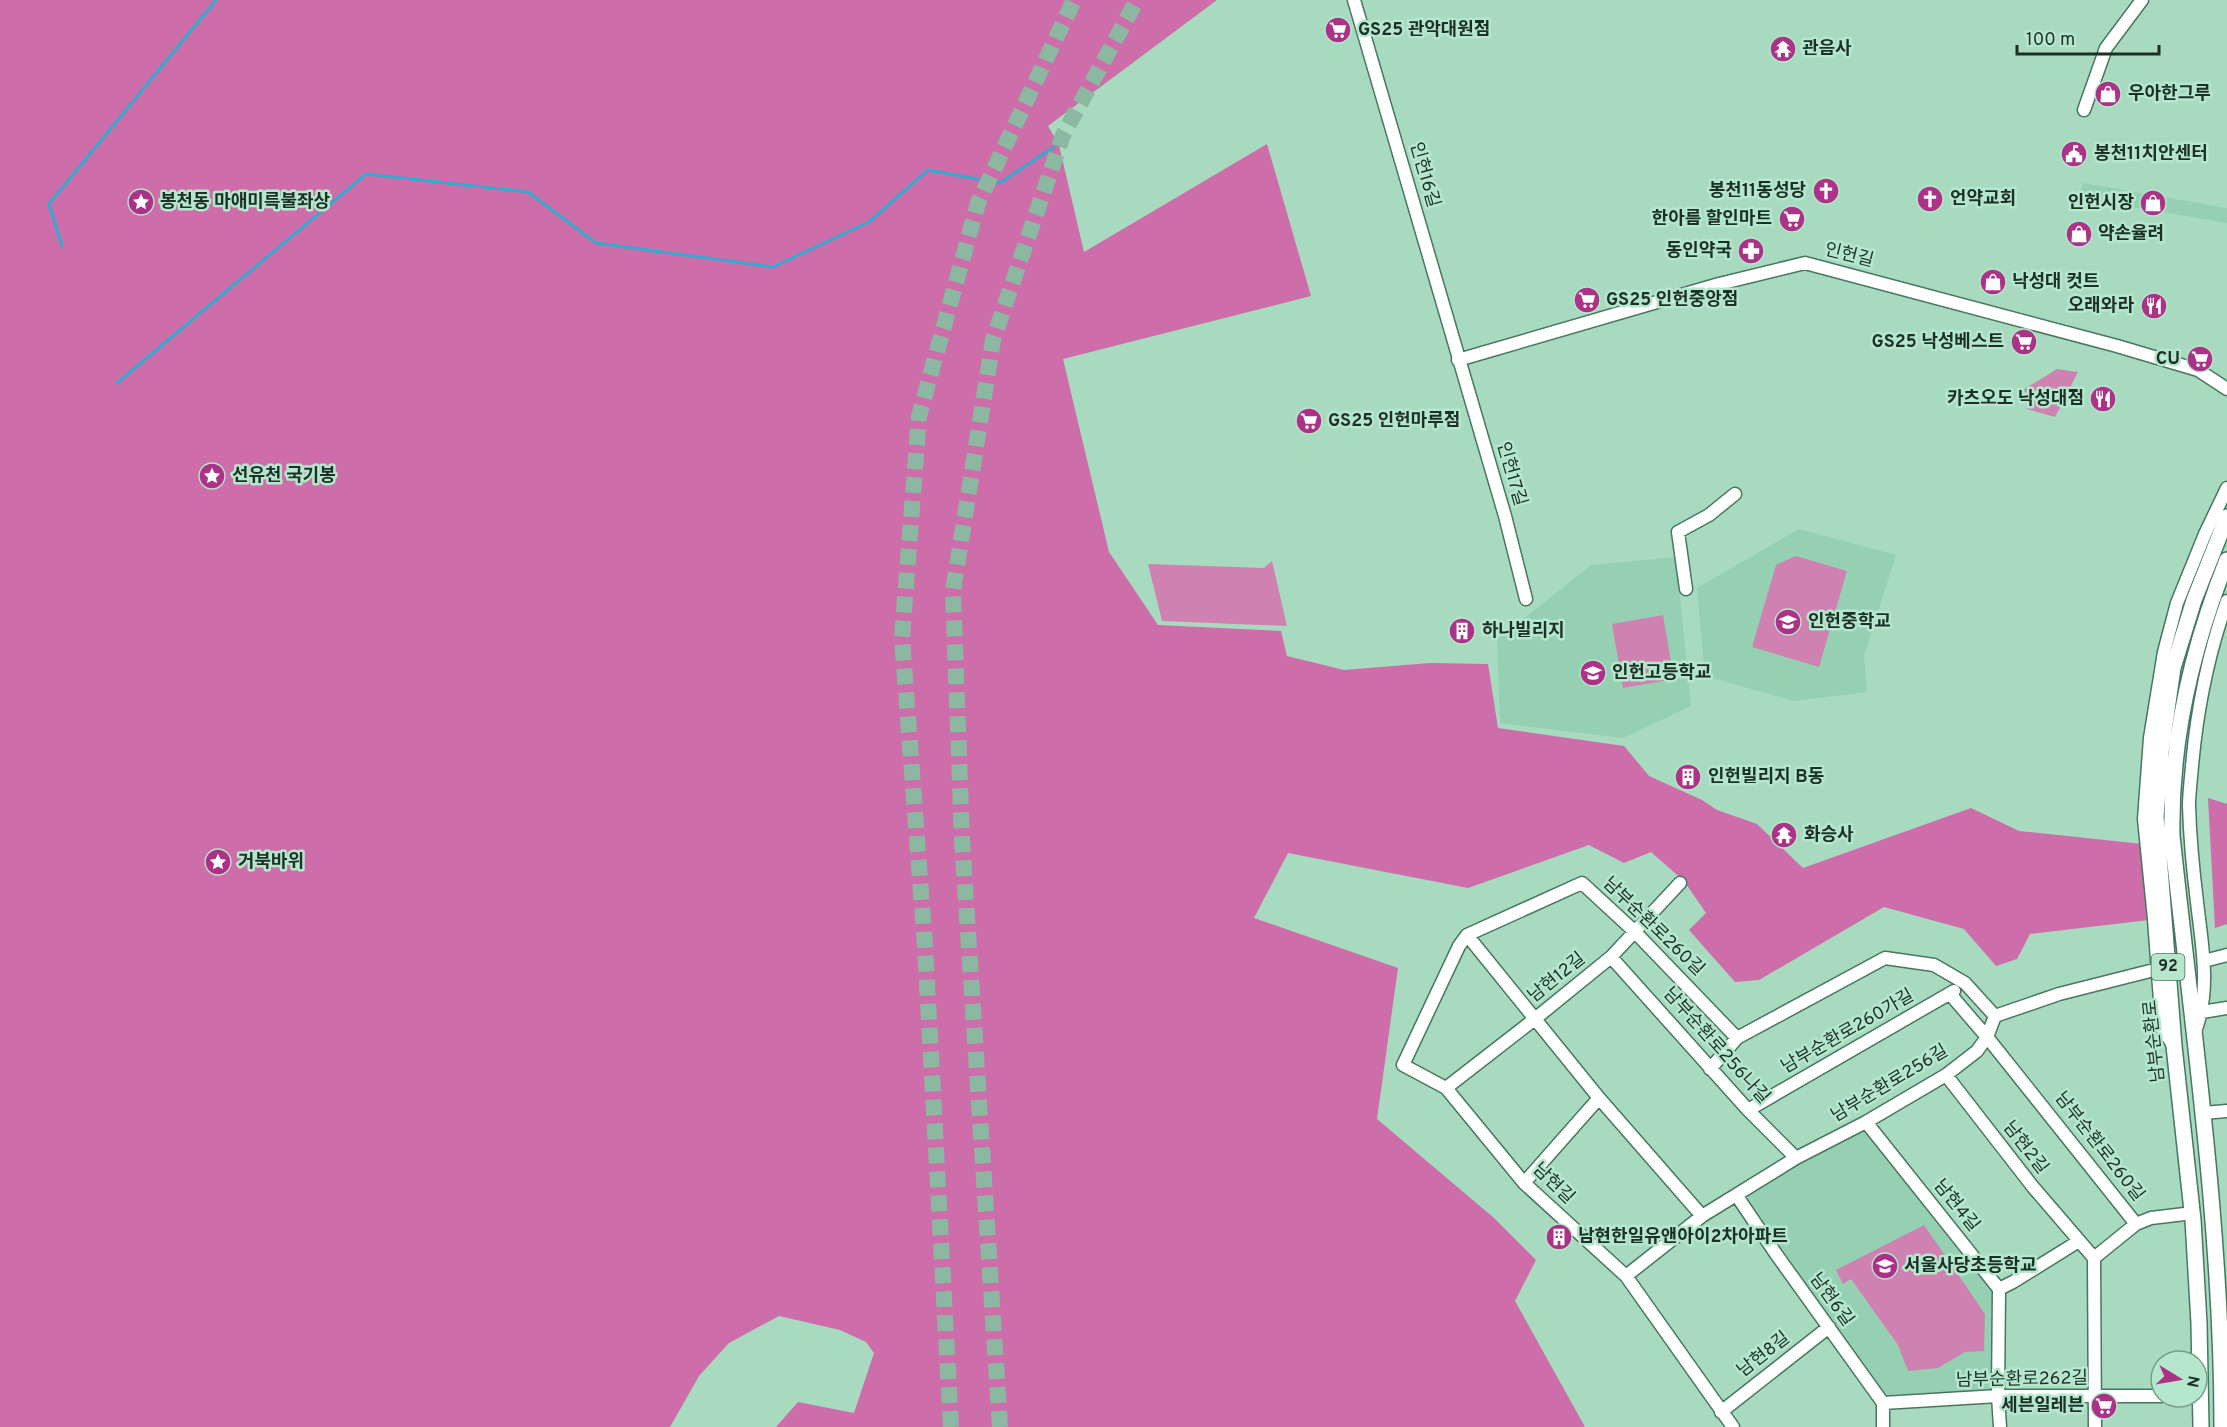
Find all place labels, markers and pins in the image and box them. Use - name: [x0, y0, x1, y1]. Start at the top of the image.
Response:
- supermarket icon: GS25 관악대원점: [1323, 15, 1353, 45]
- place label: GS25 관악대원점: [1358, 19, 1490, 42]
- temple icon: 관음사: [1768, 34, 1798, 64]
- place label: 관음사: [1802, 38, 1852, 61]
- shop icon: 우아한그루: [2093, 79, 2123, 109]
- place label: 우아한그루: [2128, 83, 2211, 106]
- public building icon: 봉천11치안센터: [2059, 139, 2089, 169]
- place label: 봉천11치안센터: [2094, 143, 2208, 166]
- church icon: 봉천11동성당: [1811, 176, 1841, 206]
- place label: 봉천11동성당: [1709, 180, 1806, 203]
- church icon: 언약교회: [1915, 184, 1945, 214]
- place icon: 봉천동 마애미륵불좌상: [126, 187, 156, 217]
- place label: 언약교회: [1950, 188, 2016, 211]
- shop icon: 인헌시장: [2138, 188, 2168, 218]
- place label: 봉천동 마애미륵불좌상: [160, 191, 331, 214]
- place label: 인헌시장: [2068, 192, 2134, 215]
- supermarket icon: 한아름 할인마트: [1777, 204, 1807, 234]
- place label: 한아름 할인마트: [1652, 208, 1772, 231]
- shop icon: 약손율려: [2064, 219, 2094, 249]
- place label: 약손율려: [2098, 223, 2164, 246]
- pharmacy icon: 동인약국: [1736, 236, 1766, 266]
- place label: 동인약국: [1666, 240, 1732, 263]
- shop icon: 낙성대 컷트: [1978, 267, 2008, 297]
- place label: 낙성대 컷트: [2012, 271, 2099, 294]
- supermarket icon: GS25 인헌중앙점: [1572, 285, 1602, 315]
- place label: GS25 인헌중앙점: [1606, 289, 1738, 312]
- restaurant icon: 오래와라: [2139, 291, 2169, 321]
- place label: 오래와라: [2068, 295, 2134, 318]
- supermarket icon: GS25 낙성베스트: [2009, 327, 2039, 357]
- place label: GS25 낙성베스트: [1872, 331, 2004, 354]
- supermarket icon: CU: [2185, 344, 2215, 374]
- place label: CU: [2156, 348, 2180, 371]
- restaurant icon: 카츠오도 낙성대점: [2088, 384, 2118, 414]
- place label: 카츠오도 낙성대점: [1947, 388, 2084, 411]
- supermarket icon: GS25 인헌마루점: [1294, 406, 1324, 436]
- place label: GS25 인헌마루점: [1328, 410, 1460, 433]
- place icon: 선유천 국기봉: [197, 461, 227, 491]
- place label: 선유천 국기봉: [232, 465, 336, 488]
- school or university icon: 인헌중학교: [1773, 607, 1803, 637]
- place label: 인헌중학교: [1808, 611, 1891, 634]
- building icon: 하나빌리지: [1447, 616, 1477, 646]
- place label: 하나빌리지: [1482, 620, 1565, 643]
- school or university icon: 인헌고등학교: [1578, 658, 1608, 688]
- place label: 인헌고등학교: [1612, 662, 1711, 685]
- building icon: 인헌빌리지 B동: [1673, 762, 1703, 792]
- place label: 인헌빌리지 B동: [1708, 766, 1824, 789]
- temple icon: 화승사: [1769, 820, 1799, 850]
- place label: 화승사: [1804, 824, 1854, 847]
- place icon: 거북바위: [203, 847, 233, 877]
- place label: 거북바위: [238, 851, 304, 874]
- building icon: 남현한일유앤아이2차아파트: [1544, 1222, 1574, 1252]
- place label: 남현한일유앤아이2차아파트: [1578, 1226, 1788, 1249]
- school or university icon: 서울사당초등학교: [1870, 1251, 1900, 1281]
- place label: 서울사당초등학교: [1904, 1255, 2036, 1278]
- supermarket icon: 세븐일레븐: [2089, 1391, 2119, 1421]
- place label: 세븐일레븐: [2001, 1395, 2084, 1418]

